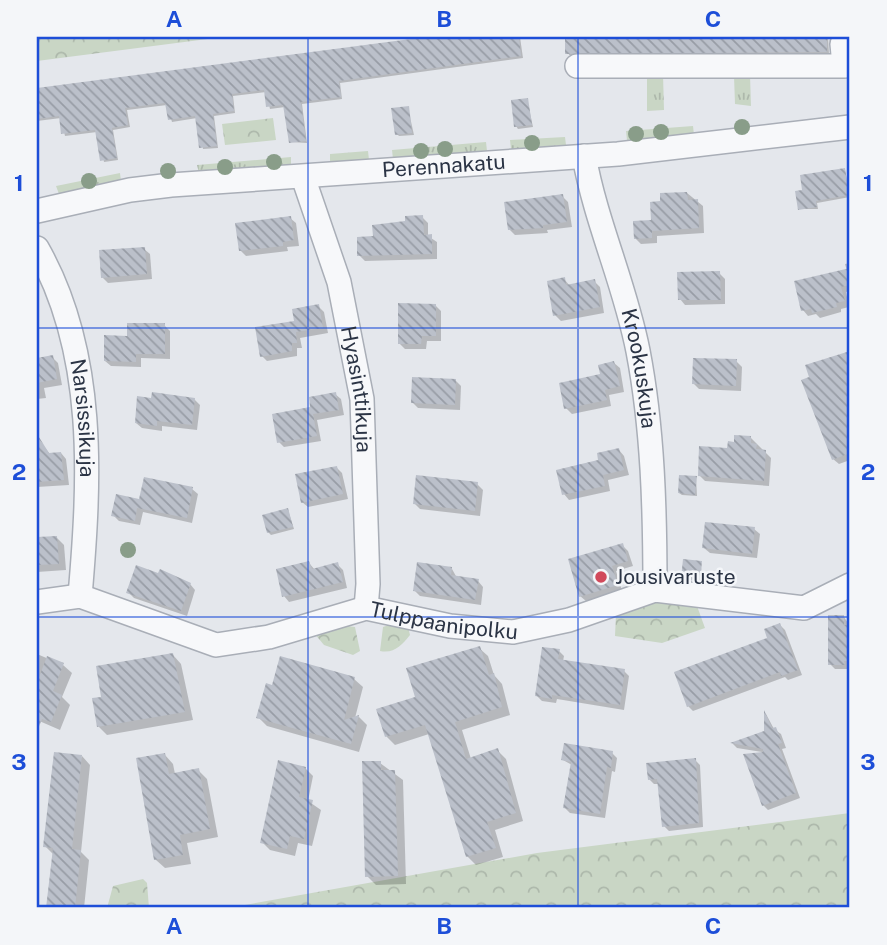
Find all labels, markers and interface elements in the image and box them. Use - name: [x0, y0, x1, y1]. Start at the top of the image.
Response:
- text: A: [166, 5, 183, 32]
- text: B: [436, 5, 452, 32]
- text: C: [705, 5, 721, 32]
- street label: Perennakatu: [381, 149, 506, 182]
- text: 1: [14, 169, 24, 196]
- text: 1: [863, 169, 873, 196]
- street label: Krookuskuja: [616, 306, 662, 430]
- street label: Hyasinttikuja: [336, 324, 377, 453]
- street label: Narsissikuja: [65, 357, 100, 477]
- text: 2: [12, 458, 26, 485]
- text: 2: [861, 458, 875, 485]
- place label: Jousivaruste: [615, 564, 736, 589]
- marker: Jousivaruste: [593, 569, 609, 585]
- street label: Tulppaanipolku: [368, 596, 519, 644]
- text: 3: [11, 748, 27, 775]
- text: 3: [860, 748, 876, 775]
- text: A: [166, 912, 183, 939]
- text: B: [436, 912, 452, 939]
- text: C: [705, 912, 721, 939]

